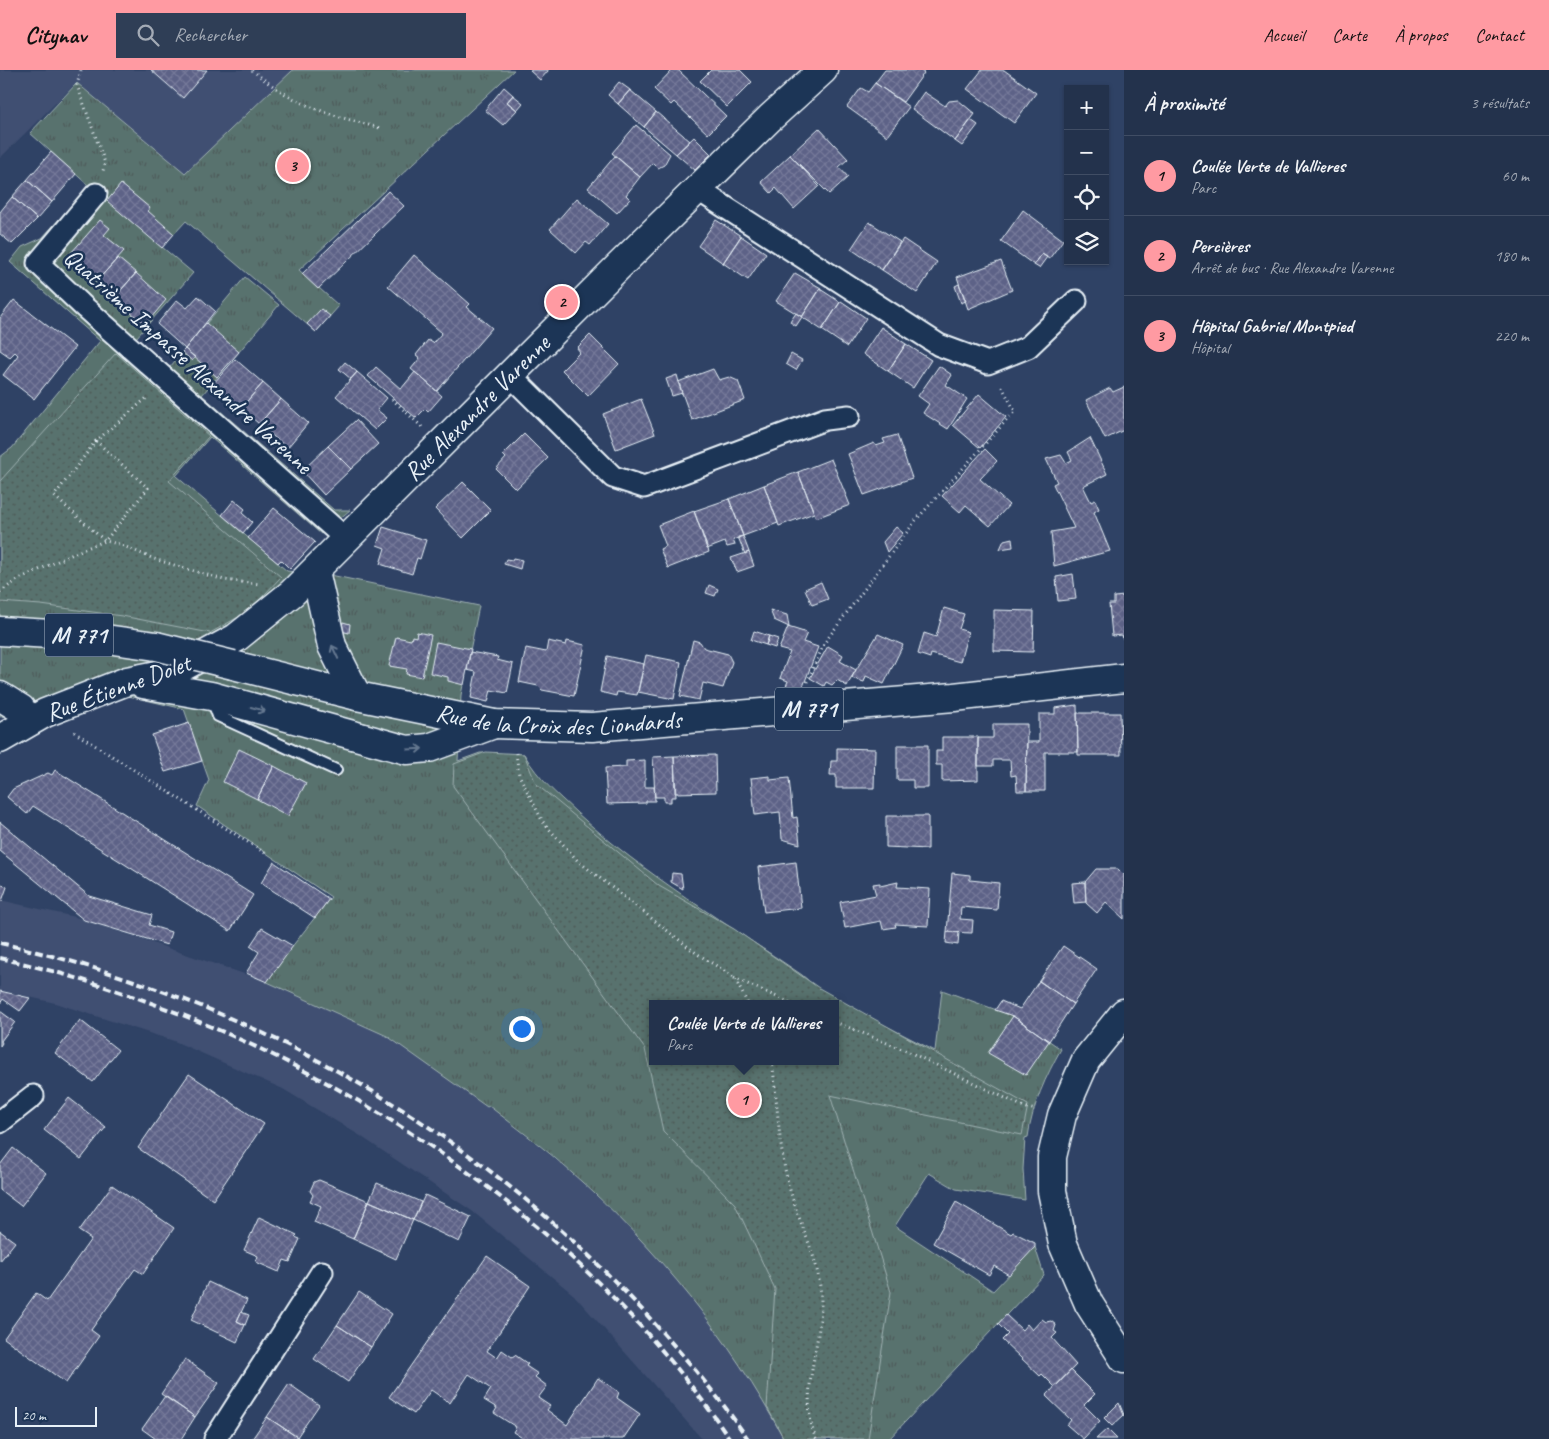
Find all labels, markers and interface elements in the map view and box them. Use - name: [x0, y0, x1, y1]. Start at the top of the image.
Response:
- search box: [116, 13, 466, 58]
- text: Citynav: [25, 20, 86, 50]
- icon: search: [134, 21, 162, 49]
- text: Rechercher: [174, 23, 247, 47]
- text: Accueil: [1264, 24, 1304, 46]
- text: Carte: [1332, 24, 1367, 46]
- text: À propos: [1395, 24, 1447, 46]
- text: Contact: [1475, 24, 1524, 46]
- map controls: [1064, 85, 1109, 265]
- button: +: [1064, 85, 1109, 130]
- text: À proximité: [1144, 90, 1224, 116]
- text: 3 résultats: [1470, 93, 1529, 113]
- button: −: [1064, 130, 1109, 175]
- pin: 3: [277, 147, 309, 185]
- text: Coulée Verte de Vallieres: [1191, 154, 1345, 178]
- text: 1: [1156, 166, 1164, 186]
- text: 60 m: [1502, 166, 1529, 186]
- button: locate: [1064, 175, 1109, 220]
- text: Parc: [1191, 178, 1216, 198]
- button: layers: [1064, 220, 1109, 265]
- text: Percières: [1191, 234, 1249, 258]
- street label: Quatrième Impasse Alexandre Varenne: [57, 241, 320, 482]
- text: 2: [1156, 246, 1164, 266]
- text: 180 m: [1495, 246, 1529, 266]
- text: Arrêt de bus · Rue Alexandre Varenne: [1191, 258, 1394, 278]
- pin: 2: [546, 283, 578, 321]
- text: Hôpital Gabriel Montpied: [1191, 314, 1353, 338]
- text: 3: [1156, 326, 1164, 346]
- text: 220 m: [1495, 326, 1529, 346]
- street label: Rue Alexandre Varenne: [397, 327, 558, 488]
- text: Hôpital: [1191, 338, 1229, 358]
- road number: M 771: [45, 614, 113, 656]
- one-way arrow: [330, 645, 340, 660]
- street label: Rue Étienne Dolet: [41, 646, 197, 729]
- road number: M 771: [775, 688, 843, 730]
- street label: Rue de la Croix des Liondards: [433, 697, 685, 743]
- one-way arrow: [250, 705, 266, 714]
- one-way arrow: [407, 744, 423, 754]
- popup: [649, 1000, 839, 1065]
- text: Coulée Verte de Vallieres: [667, 1011, 821, 1035]
- your location: [509, 1016, 535, 1042]
- text: Parc: [667, 1035, 692, 1055]
- pin: 1: [728, 1081, 760, 1119]
- scale bar: [15, 1404, 98, 1427]
- text: 20 m: [22, 1407, 46, 1424]

